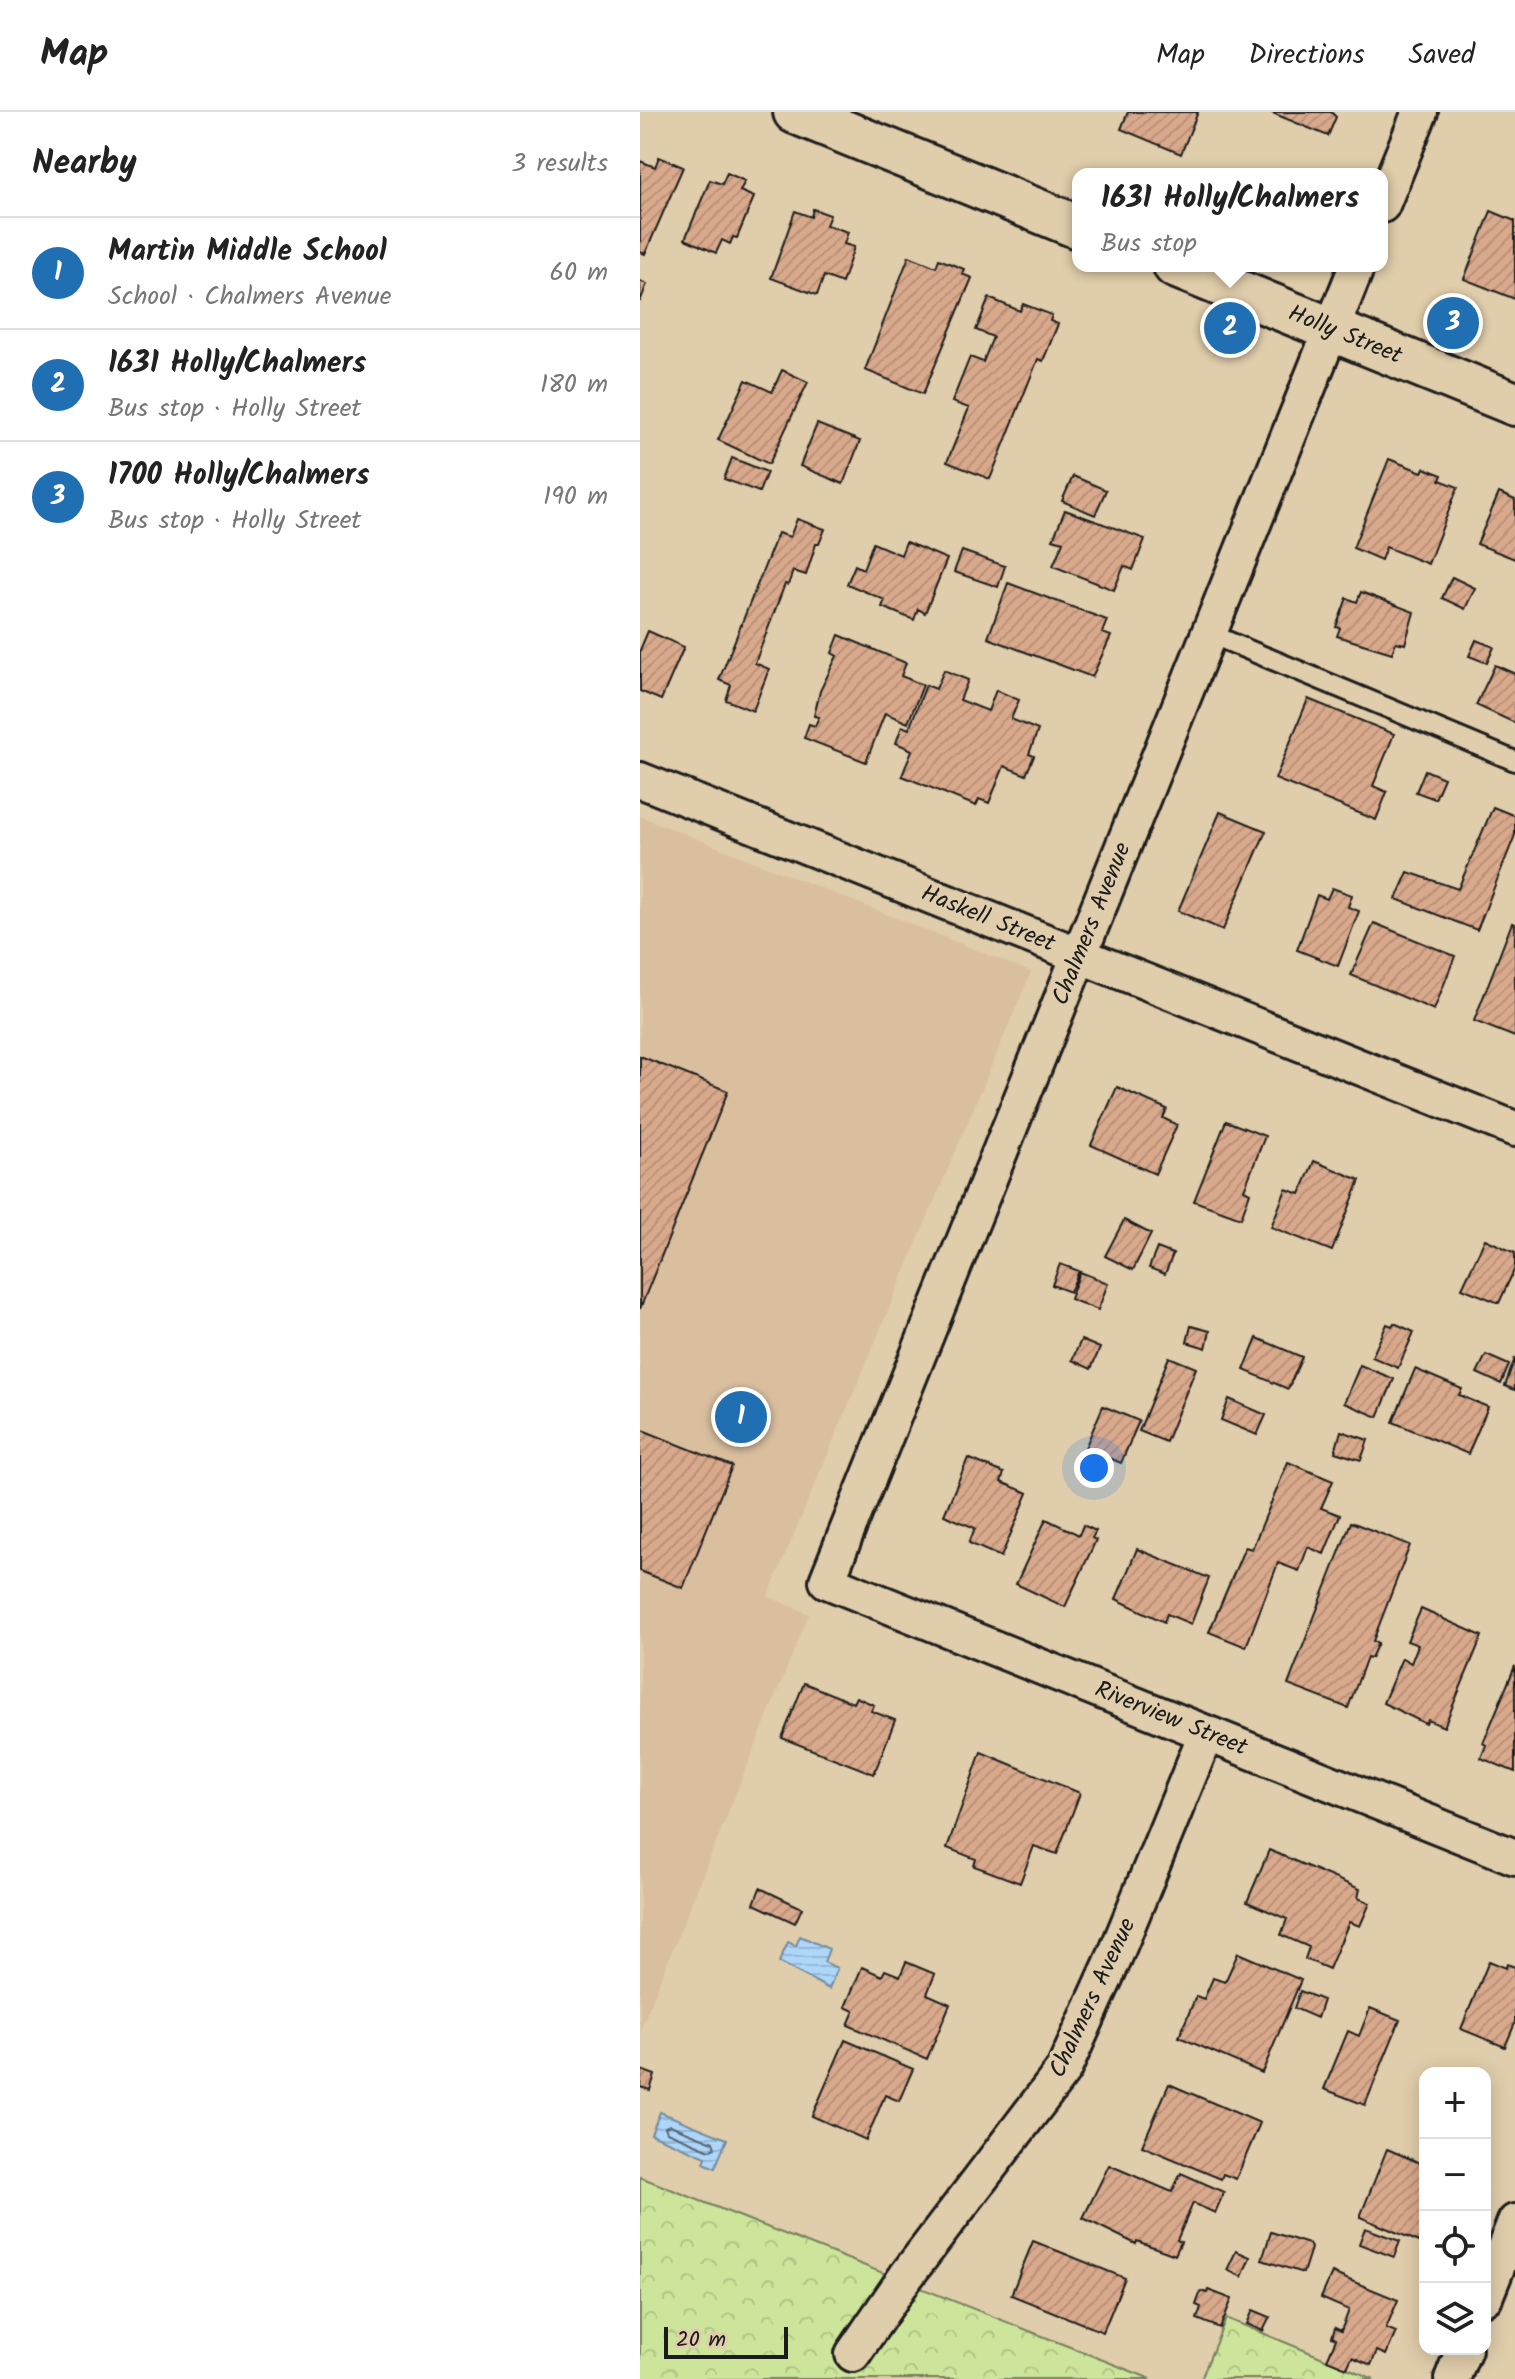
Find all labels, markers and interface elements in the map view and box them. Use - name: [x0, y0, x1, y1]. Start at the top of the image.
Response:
- text: Map: [40, 25, 109, 85]
- text: Map: [1156, 33, 1205, 78]
- text: Directions: [1249, 33, 1365, 78]
- text: Saved: [1409, 33, 1475, 78]
- text: Nearby: [32, 137, 137, 191]
- text: 3 results: [511, 143, 608, 185]
- popup: [1072, 168, 1388, 272]
- text: 1631 Holly/Chalmers: [1101, 175, 1359, 223]
- text: Bus stop: [1101, 223, 1197, 265]
- text: Martin Middle School: [108, 228, 387, 276]
- text: 1: [54, 252, 62, 294]
- text: 60 m: [549, 252, 608, 294]
- text: School · Chalmers Avenue: [108, 276, 391, 318]
- pin: 3: [1427, 293, 1479, 353]
- street label: Holly Street: [1282, 294, 1409, 376]
- pin: 2: [1204, 298, 1256, 358]
- text: 1631 Holly/Chalmers: [108, 340, 366, 388]
- text: 2: [50, 364, 66, 406]
- text: 180 m: [540, 364, 608, 406]
- text: Bus stop · Holly Street: [108, 388, 361, 430]
- text: 1700 Holly/Chalmers: [108, 452, 370, 500]
- text: 3: [51, 476, 65, 518]
- text: 190 m: [543, 476, 608, 518]
- text: Bus stop · Holly Street: [108, 500, 361, 542]
- street label: Chalmers Avenue: [1042, 836, 1143, 1011]
- street label: Haskell Street: [915, 874, 1062, 964]
- pin: 1: [715, 1387, 767, 1447]
- your location: [1074, 1448, 1114, 1488]
- street label: Riverview Street: [1089, 1671, 1254, 1768]
- street label: Chalmers Avenue: [1039, 1911, 1147, 2085]
- map controls: [1419, 2067, 1491, 2355]
- button: +: [1419, 2067, 1491, 2139]
- button: −: [1419, 2139, 1491, 2211]
- button: locate: [1419, 2211, 1491, 2283]
- button: layers: [1419, 2283, 1491, 2355]
- scale bar: [664, 2323, 788, 2359]
- text: 20 m: [676, 2323, 726, 2358]

